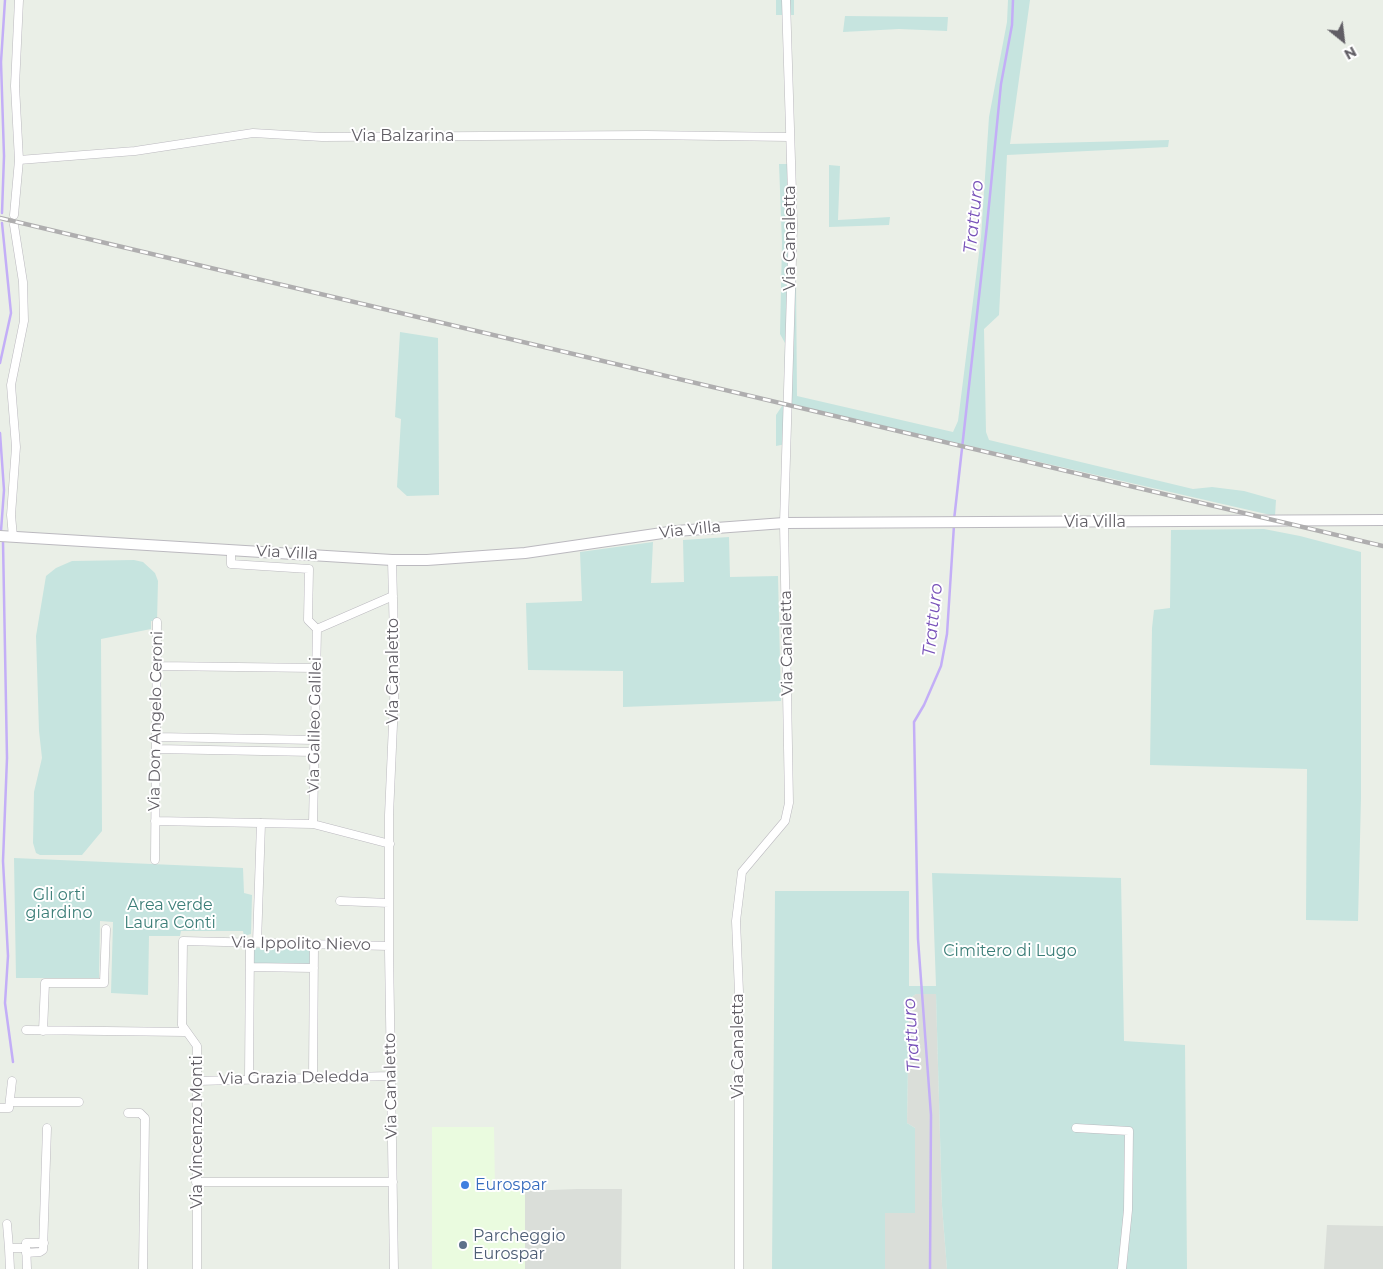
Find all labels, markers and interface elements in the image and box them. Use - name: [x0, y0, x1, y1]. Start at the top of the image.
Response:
- north arrow: [1318, 15, 1368, 65]
- text: N: [1341, 43, 1360, 64]
- street label: Via Balzarina: [351, 126, 455, 146]
- water label: Tratturo: [959, 179, 989, 255]
- street label: Via Canaletta: [780, 185, 800, 291]
- street label: Via Villa: [1064, 512, 1126, 532]
- street label: Via Villa: [658, 517, 722, 543]
- street label: Via Villa: [256, 542, 318, 564]
- water label: Tratturo: [918, 582, 948, 658]
- street label: Via Canaletta: [776, 590, 798, 696]
- street label: Via Canaletto: [383, 618, 403, 724]
- street label: Via Don Angelo Ceroni: [145, 631, 167, 811]
- street label: Via Galileo Galilei: [304, 657, 326, 793]
- park label: Gli orti giardino: [26, 885, 92, 923]
- park label: Area verde Laura Conti: [124, 895, 216, 933]
- street label: Via Ippolito Nievo: [231, 933, 371, 955]
- park label: Cimitero di Lugo: [943, 941, 1077, 961]
- street label: Via Canaletta: [728, 993, 748, 1099]
- water label: Tratturo: [899, 997, 925, 1073]
- street label: Via Canaletto: [380, 1033, 402, 1139]
- street label: Via Vincenzo Monti: [187, 1055, 207, 1209]
- street label: Via Grazia Deledda: [219, 1067, 369, 1089]
- place label: Eurospar: [475, 1175, 547, 1195]
- marker: Eurospar: [459, 1179, 471, 1191]
- place label: Parcheggio Eurospar: [473, 1226, 566, 1264]
- marker: Parcheggio Eurospar: [457, 1239, 469, 1251]

